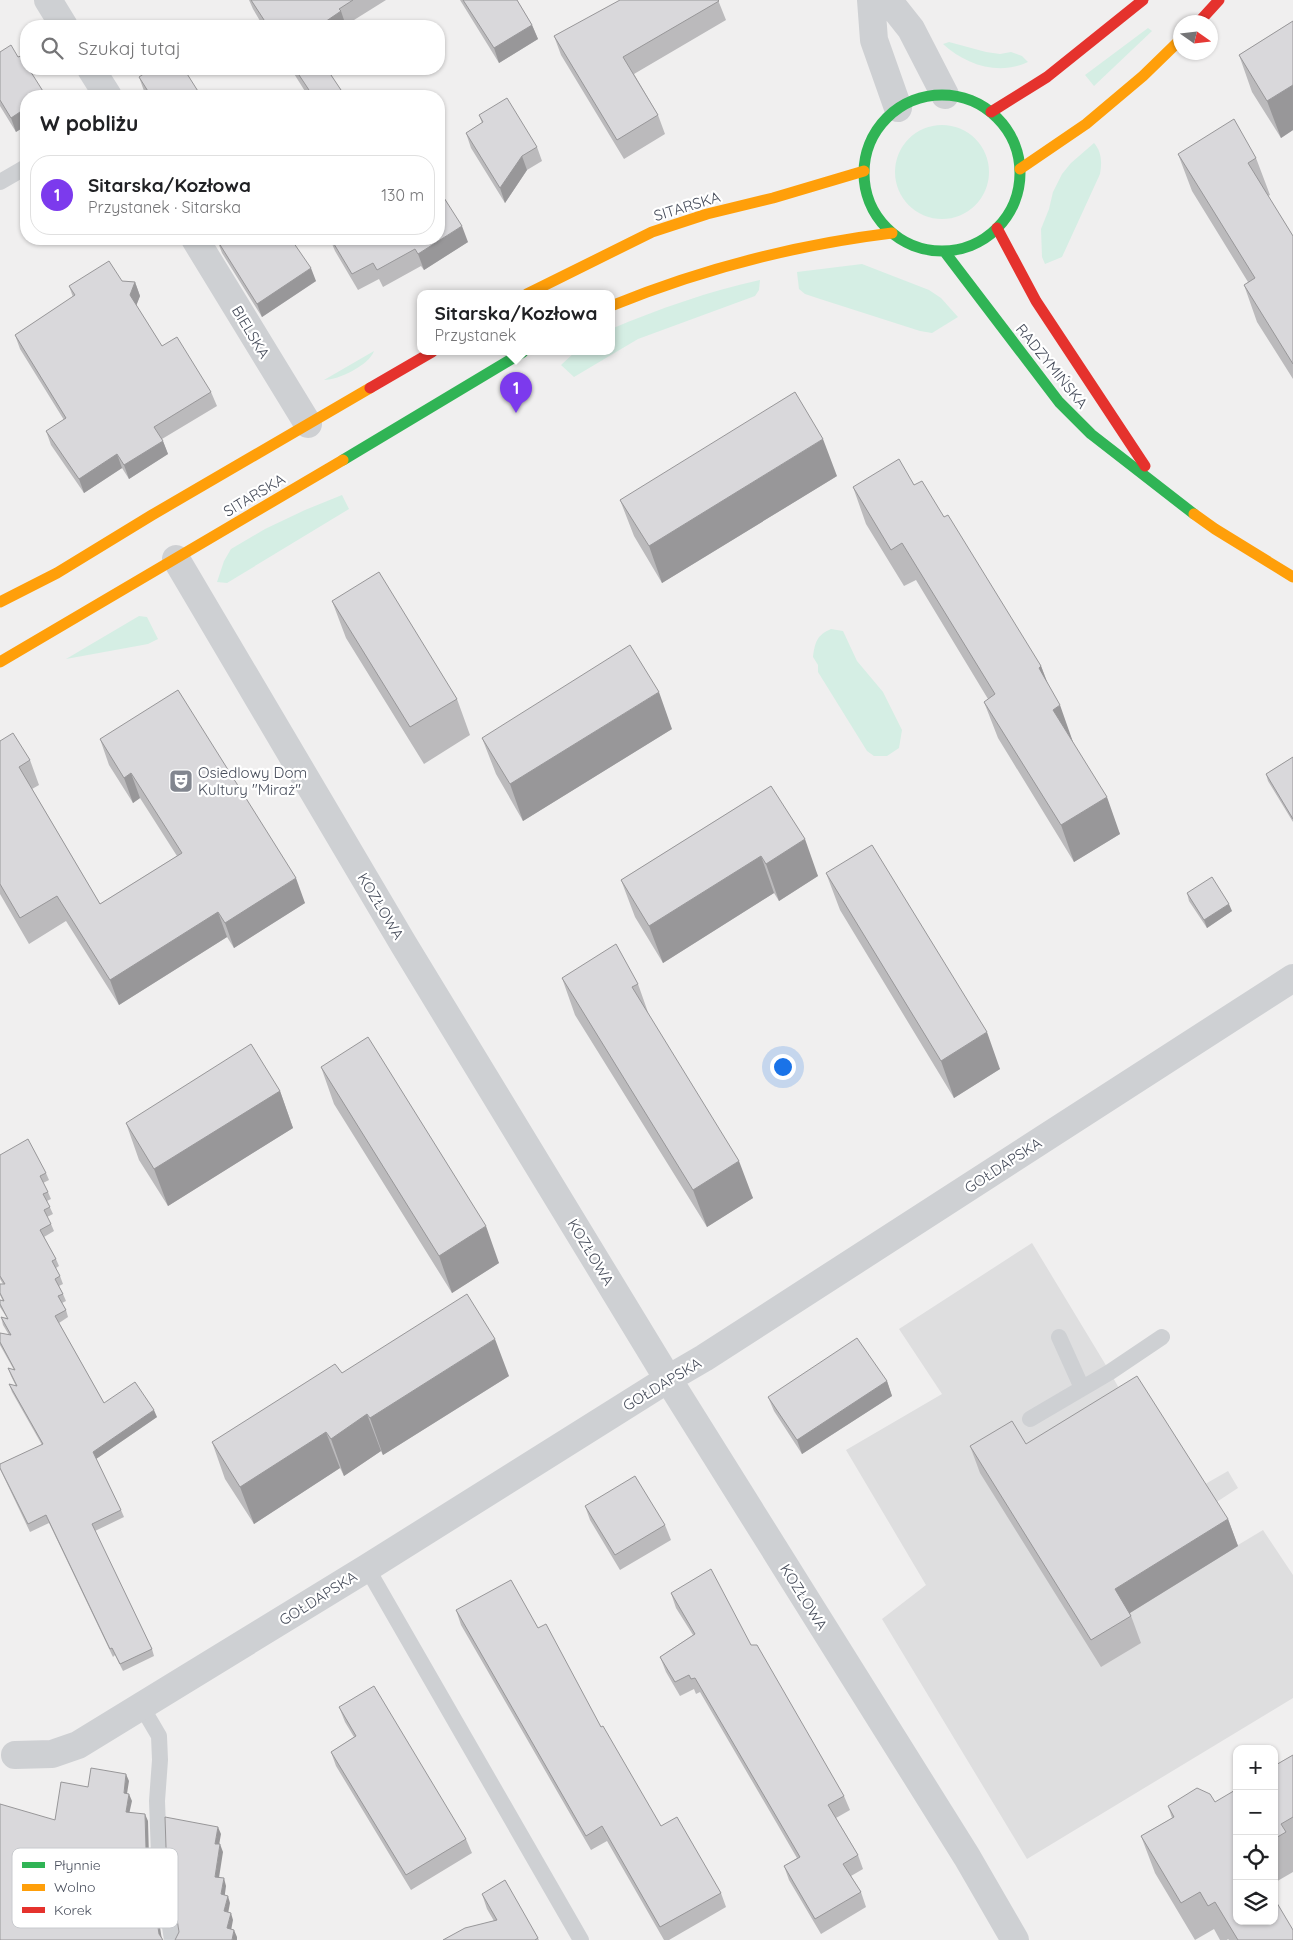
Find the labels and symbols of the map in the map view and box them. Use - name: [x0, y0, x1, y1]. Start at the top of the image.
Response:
- north arrow: [1173, 15, 1218, 60]
- street label: SITARSKA: [651, 187, 723, 225]
- street label: BIELSKA: [228, 302, 274, 362]
- street label: RADZYMIŃSKA: [1012, 320, 1092, 412]
- pin: 1: [500, 372, 532, 413]
- street label: SITARSKA: [220, 469, 289, 521]
- place label: Osiedlowy Dom Kultury "Miraż": [198, 763, 307, 799]
- theatre icon: Osiedlowy Dom Kultury "Miraż": [168, 768, 194, 794]
- street label: KOZŁOWA: [354, 869, 408, 943]
- your location: [770, 1054, 796, 1080]
- street label: GOŁDAPSKA: [961, 1133, 1045, 1197]
- street label: KOZŁOWA: [564, 1215, 618, 1289]
- street label: GOŁDAPSKA: [619, 1353, 705, 1415]
- street label: KOZŁOWA: [776, 1560, 832, 1634]
- street label: GOŁDAPSKA: [276, 1566, 361, 1629]
- legend: [12, 1848, 178, 1928]
- text: Płynnie: [54, 1856, 101, 1874]
- text: Wolno: [54, 1878, 96, 1896]
- text: Korek: [54, 1901, 92, 1919]

